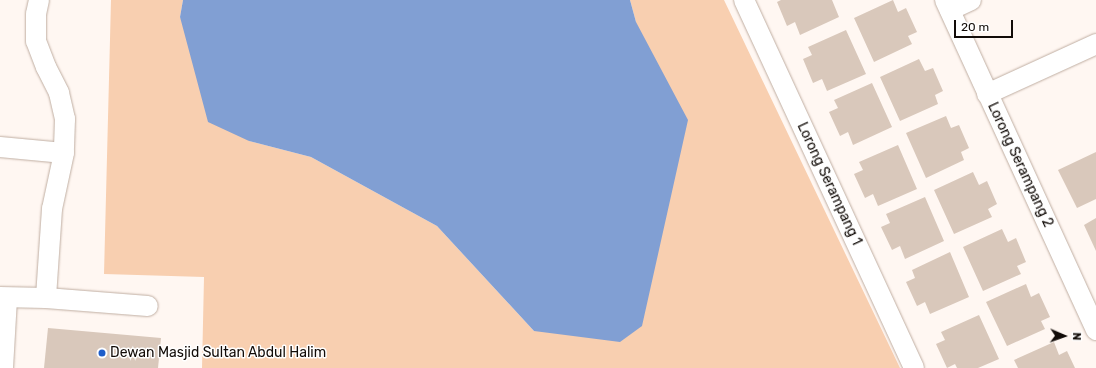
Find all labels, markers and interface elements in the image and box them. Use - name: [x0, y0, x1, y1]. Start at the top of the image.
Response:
- scale bar: [956, 12, 1015, 38]
- text: 20 m: [961, 20, 989, 34]
- street label: Lorong Serampang 2: [984, 100, 1056, 230]
- street label: Lorong Serampang 1: [793, 120, 865, 248]
- north arrow: [1044, 316, 1084, 356]
- text: N: [1070, 332, 1083, 341]
- place label: Dewan Masjid Sultan Abdul Halim: [110, 345, 327, 361]
- marker: Dewan Masjid Sultan Abdul Halim: [97, 348, 107, 358]

